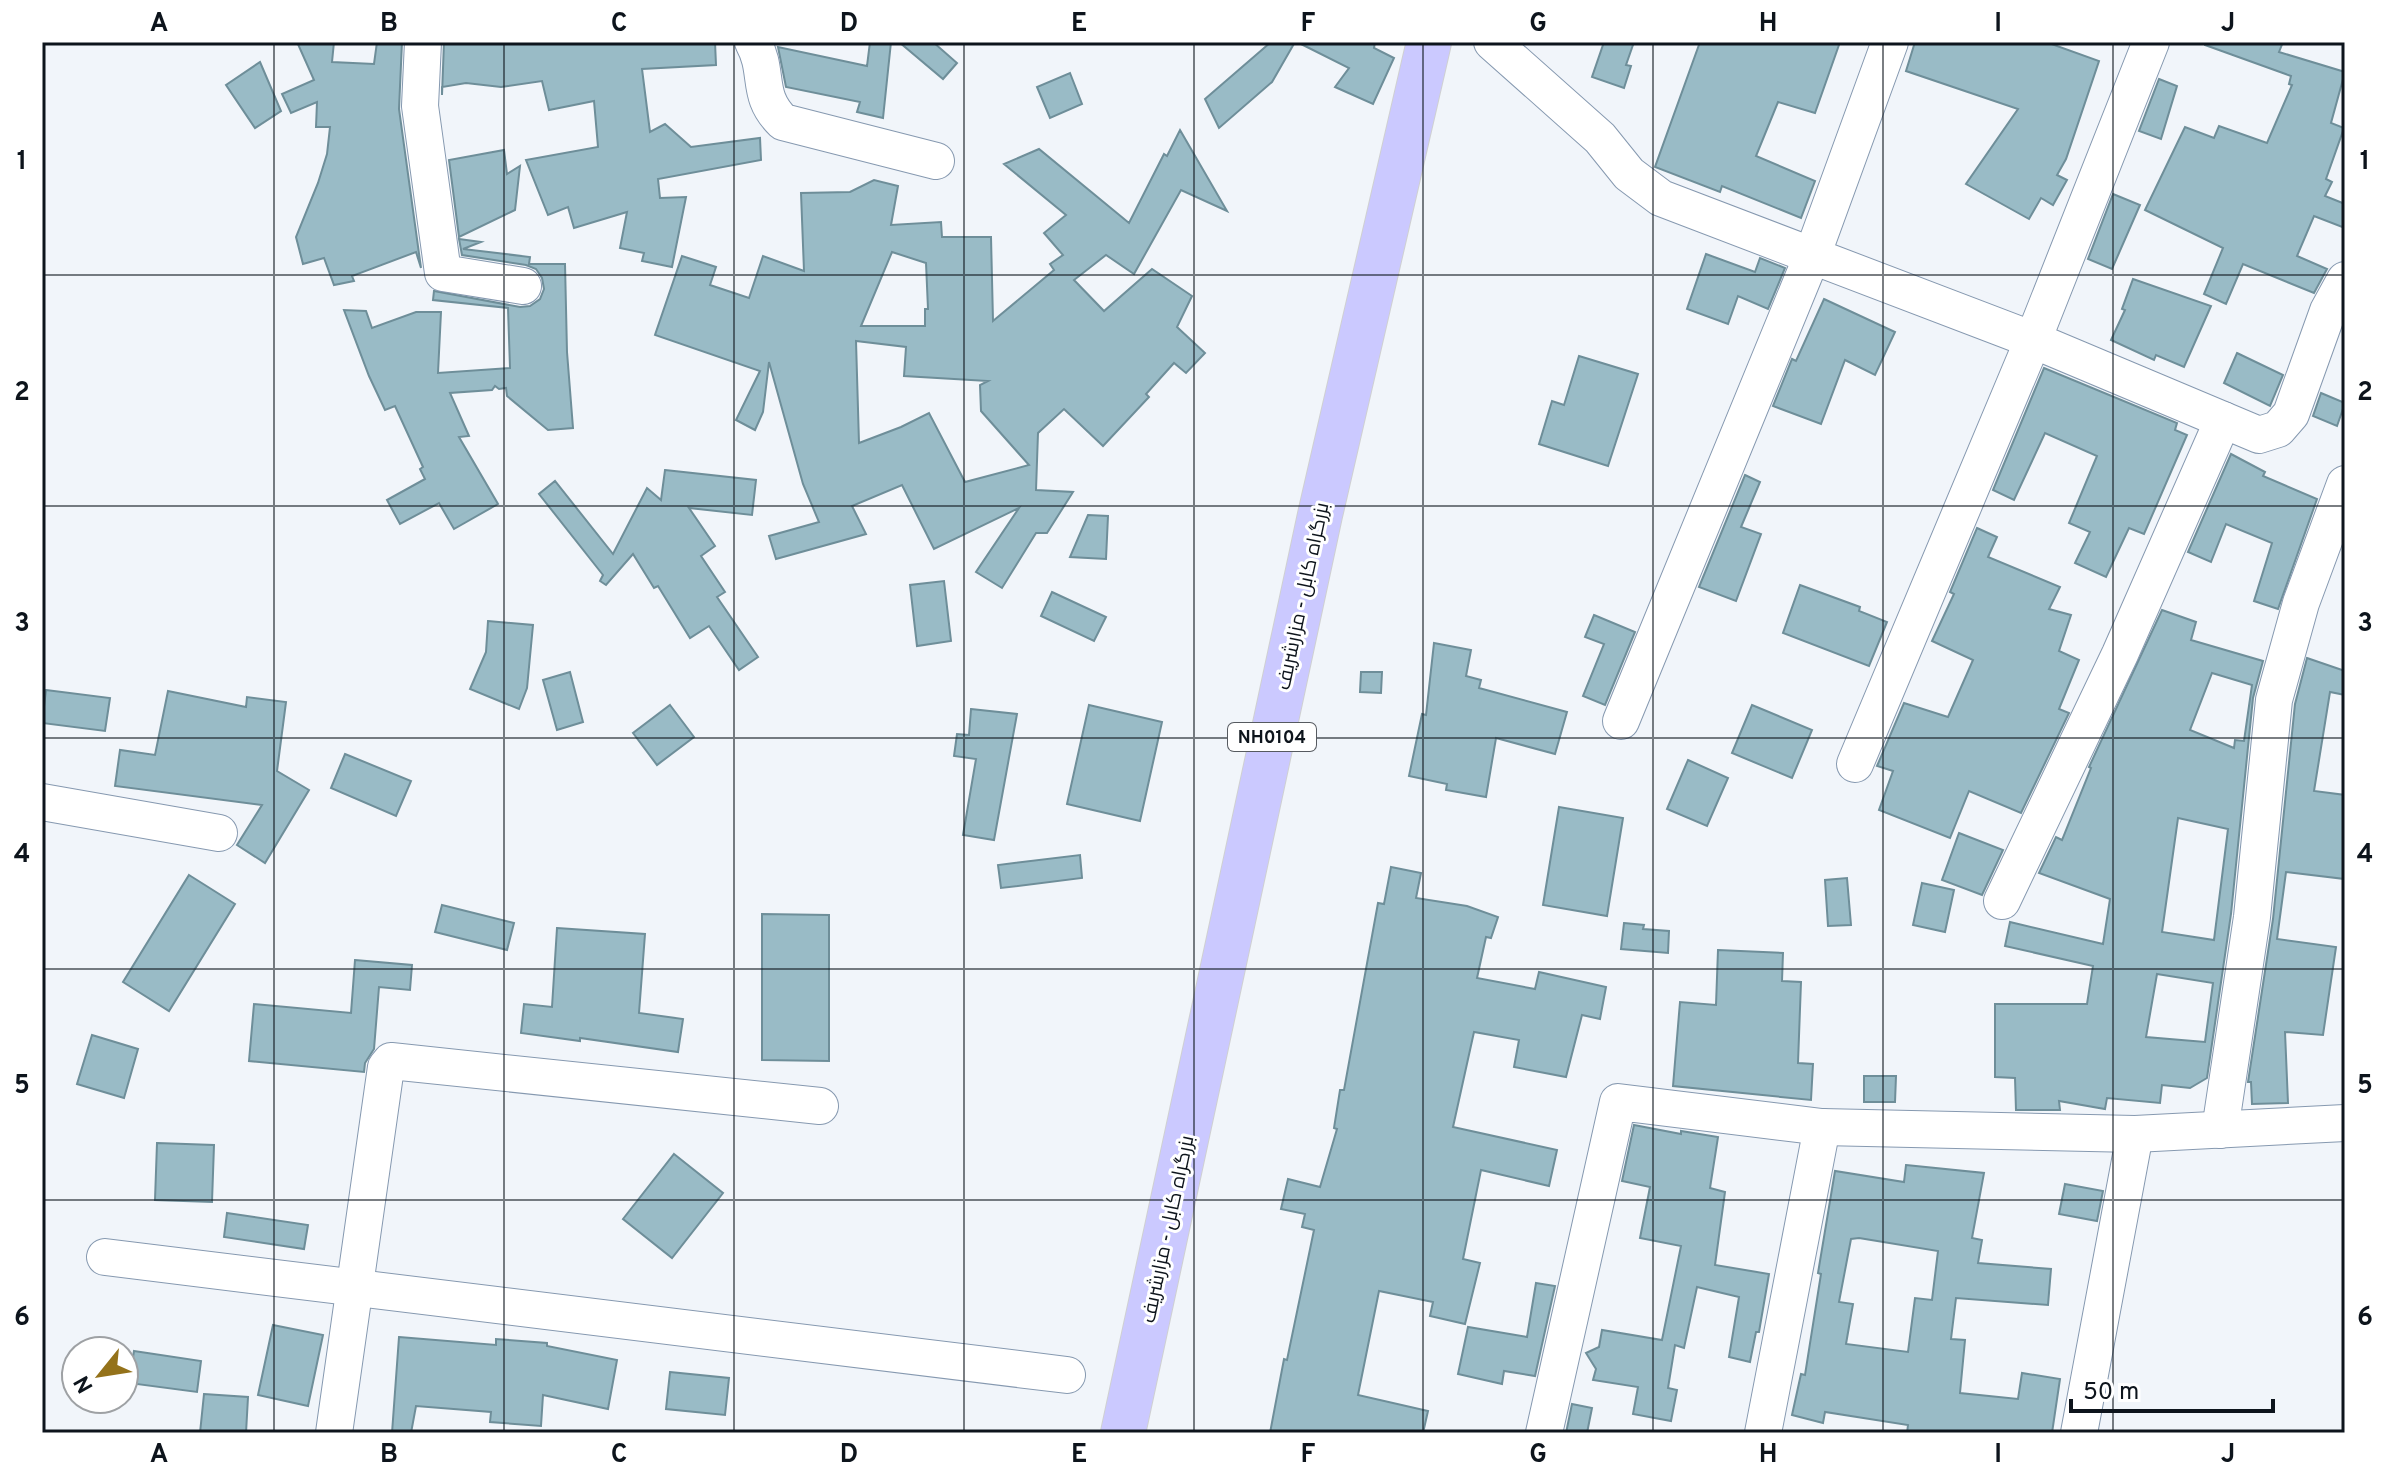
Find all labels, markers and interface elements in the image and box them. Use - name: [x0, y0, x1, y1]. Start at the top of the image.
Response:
- text: A: [150, 8, 168, 41]
- text: B: [380, 8, 398, 41]
- text: C: [611, 8, 627, 41]
- text: D: [840, 8, 858, 41]
- text: E: [1071, 8, 1087, 41]
- text: F: [1301, 8, 1316, 41]
- text: G: [1529, 8, 1547, 41]
- text: H: [1759, 8, 1777, 41]
- text: I: [1994, 8, 2002, 41]
- text: J: [2221, 8, 2235, 41]
- text: 1: [17, 146, 27, 179]
- text: 1: [2360, 146, 2370, 179]
- text: 2: [14, 377, 30, 410]
- text: 2: [2357, 377, 2373, 410]
- street label: بزرگراه کابل - مزارشریف: [1271, 500, 1337, 693]
- text: 3: [14, 608, 30, 641]
- text: 3: [2357, 608, 2373, 641]
- road number: NH0104: [1228, 723, 1316, 751]
- text: 4: [14, 839, 30, 872]
- text: 4: [2357, 839, 2373, 872]
- text: 5: [14, 1070, 30, 1103]
- text: 5: [2357, 1070, 2373, 1103]
- street label: بزرگراه کابل - مزارشریف: [1136, 1133, 1202, 1326]
- text: 6: [14, 1302, 30, 1335]
- text: 6: [2357, 1302, 2373, 1335]
- north arrow: [60, 1335, 140, 1415]
- scale bar: [2071, 1363, 2273, 1413]
- text: N: [69, 1370, 100, 1397]
- text: 50 m: [2083, 1378, 2139, 1408]
- text: A: [150, 1439, 168, 1472]
- text: B: [380, 1439, 398, 1472]
- text: C: [611, 1439, 627, 1472]
- text: D: [840, 1439, 858, 1472]
- text: E: [1071, 1439, 1087, 1472]
- text: F: [1301, 1439, 1316, 1472]
- text: G: [1529, 1439, 1547, 1472]
- text: H: [1759, 1439, 1777, 1472]
- text: I: [1994, 1439, 2002, 1472]
- text: J: [2221, 1439, 2235, 1472]

